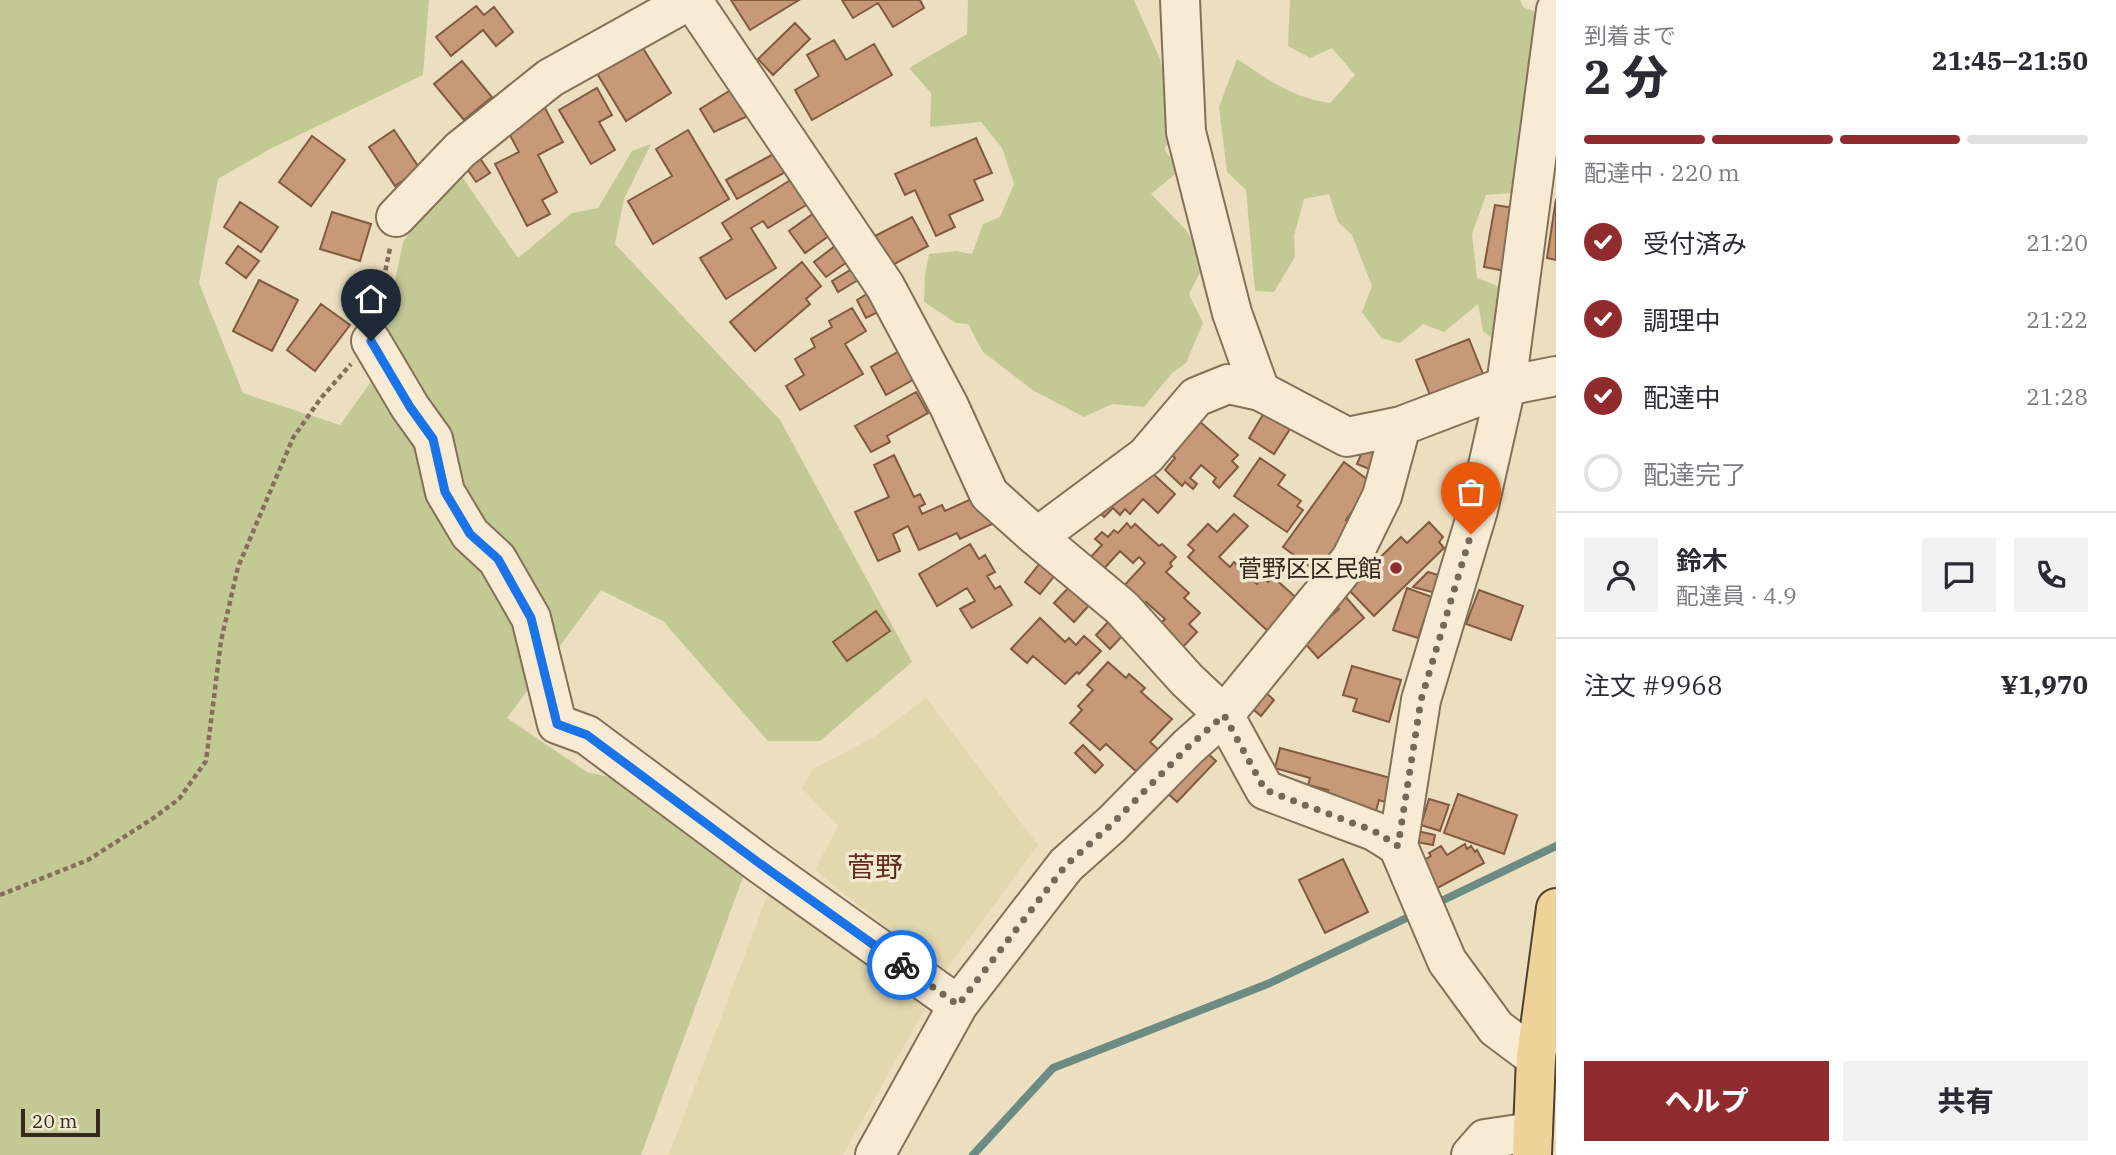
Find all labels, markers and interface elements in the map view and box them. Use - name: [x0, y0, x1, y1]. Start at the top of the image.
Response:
- text: 到着まで: [1584, 20, 1676, 50]
- text: 21:45–21:50: [1932, 43, 2088, 77]
- text: 2 分: [1584, 47, 1668, 107]
- text: 配達中 · 220 m: [1584, 157, 1740, 187]
- icon: check: [1584, 223, 1622, 261]
- text: 受付済み: [1643, 226, 1747, 260]
- text: 21:20: [2026, 227, 2088, 257]
- pin: [341, 269, 401, 341]
- icon: home: [352, 280, 390, 318]
- icon: check: [1584, 300, 1622, 338]
- text: 調理中: [1643, 303, 1721, 337]
- text: 21:22: [2026, 304, 2088, 334]
- icon: check: [1584, 377, 1622, 415]
- text: 配達中: [1643, 380, 1721, 414]
- text: 21:28: [2026, 381, 2088, 411]
- text: 配達完了: [1643, 457, 1747, 491]
- pin: [1441, 462, 1501, 534]
- icon: bag: [1452, 473, 1490, 511]
- button: person: [1584, 538, 1658, 612]
- button: chat: [1922, 538, 1996, 612]
- button: phone: [2014, 538, 2088, 612]
- text: 鈴木: [1676, 543, 1728, 577]
- place label: 菅野区区民館: [1238, 552, 1382, 584]
- marker: 菅野区区民館: [1388, 560, 1404, 576]
- text: 配達員 · 4.9: [1676, 580, 1797, 610]
- text: ¥1,970: [2001, 667, 2088, 701]
- text: 注文 #9968: [1584, 668, 1723, 702]
- district label: 菅野: [847, 848, 903, 885]
- courier: [867, 930, 937, 1000]
- icon: bike: [883, 946, 921, 984]
- button: ヘルプ: [1584, 1061, 1829, 1141]
- button: 共有: [1843, 1061, 2088, 1141]
- scale bar: [21, 1106, 100, 1138]
- text: 20 m: [32, 1109, 77, 1133]

